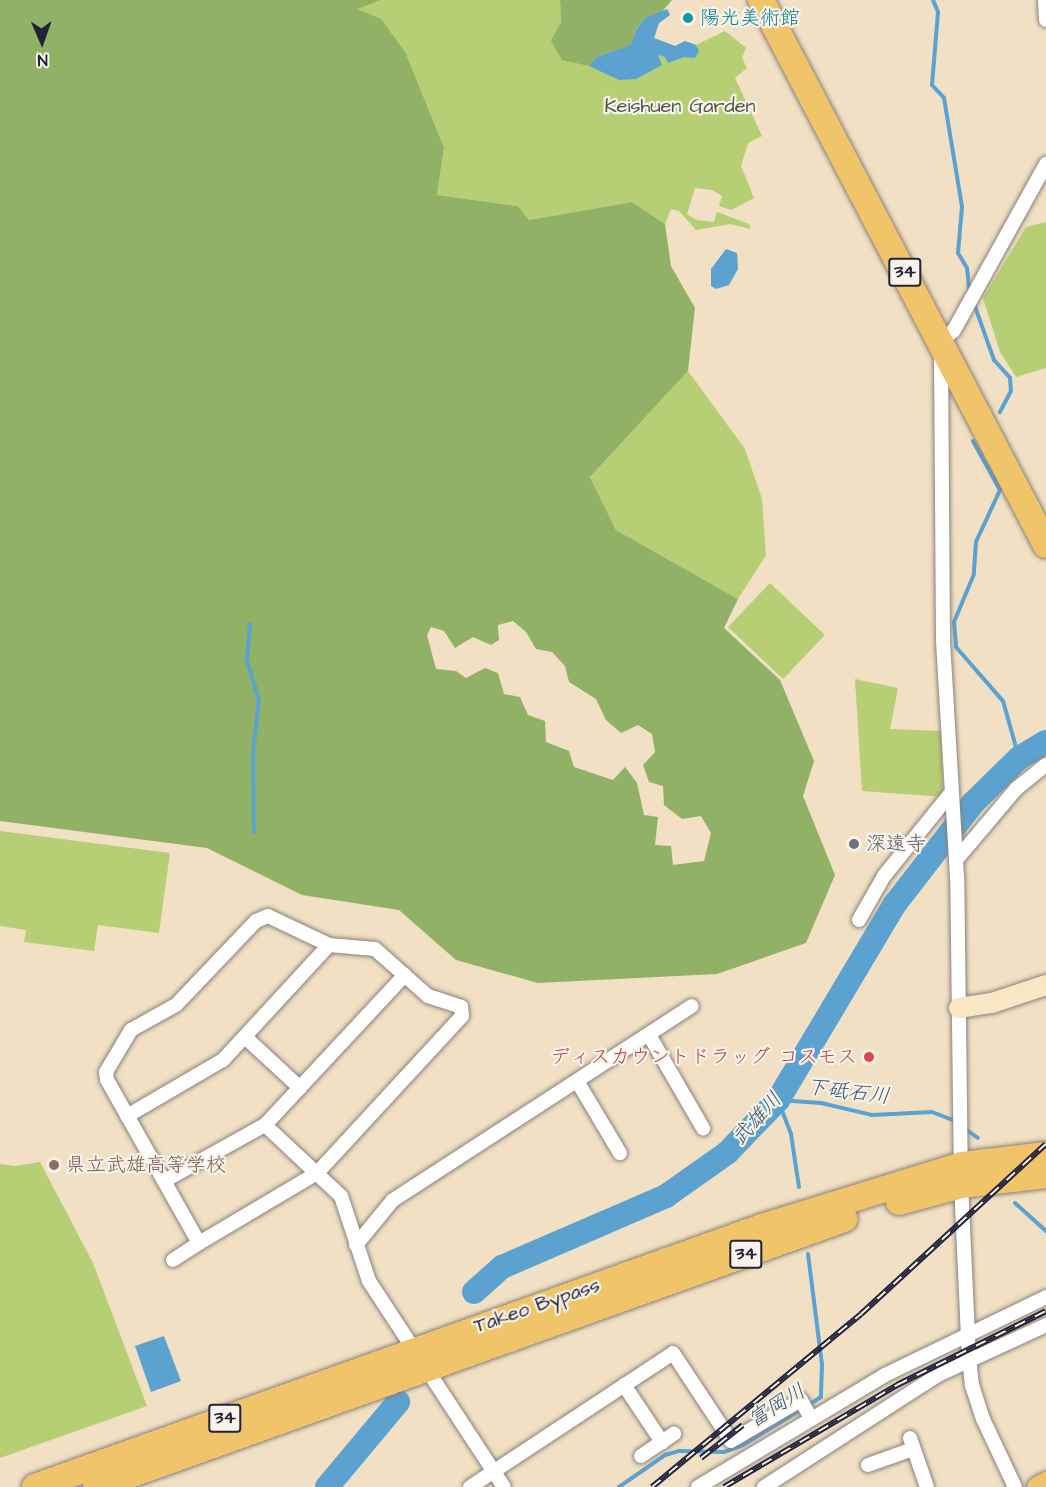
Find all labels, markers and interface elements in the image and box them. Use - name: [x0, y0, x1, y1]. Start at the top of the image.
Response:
- place label: 陽光美術館: [700, 6, 800, 30]
- marker: 陽光美術館: [681, 11, 695, 25]
- north arrow: [12, 12, 72, 72]
- text: N: [37, 49, 48, 71]
- park label: Keishuen Garden: [604, 94, 756, 118]
- road number: 34: [887, 257, 923, 287]
- place label: 深遠寺: [866, 832, 926, 856]
- marker: 深遠寺: [847, 837, 861, 851]
- place label: ディスカウントドラッグ コスモス: [549, 1045, 857, 1069]
- marker: ディスカウントドラッグ コスモス: [862, 1050, 876, 1064]
- water label: 下砥石川: [805, 1074, 891, 1110]
- water label: 武雄川: [727, 1087, 787, 1151]
- place label: 県立武雄高等学校: [66, 1153, 226, 1177]
- marker: 県立武雄高等学校: [47, 1158, 61, 1172]
- road number: 34: [728, 1239, 764, 1269]
- street label: Takeo Bypass: [471, 1273, 603, 1339]
- water label: 富岡川: [744, 1379, 810, 1433]
- road number: 34: [207, 1403, 243, 1433]

